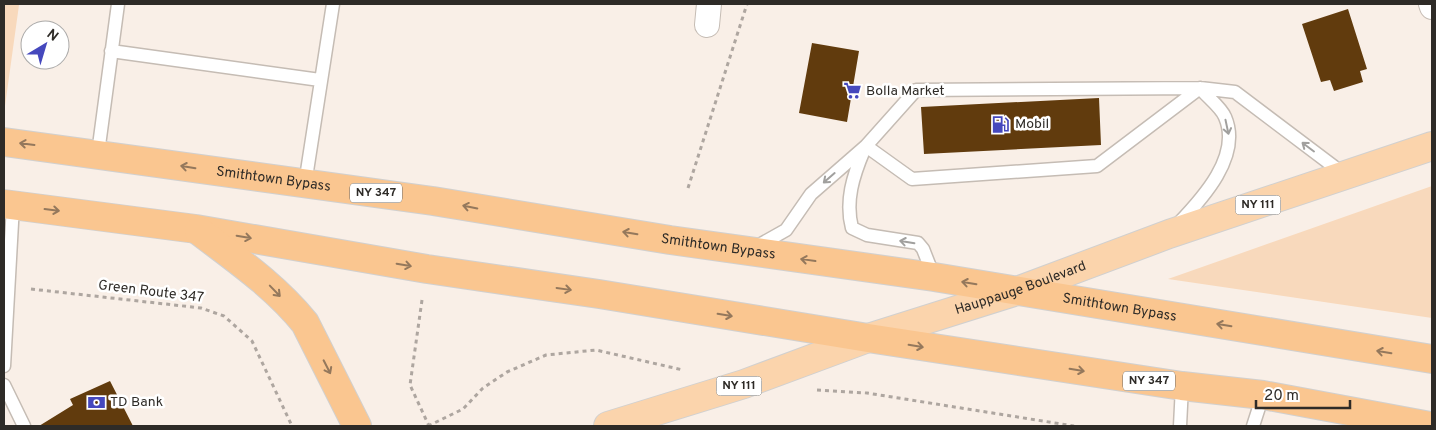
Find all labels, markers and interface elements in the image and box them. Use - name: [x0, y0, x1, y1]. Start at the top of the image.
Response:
- north arrow: [20, 20, 70, 70]
- text: N: [43, 26, 61, 46]
- supermarket icon: Bolla Market: [842, 81, 862, 101]
- place label: Bolla Market: [866, 83, 945, 100]
- fuel station icon: Mobil: [991, 114, 1011, 134]
- place label: Mobil: [1015, 116, 1049, 133]
- one-way arrow: [1223, 119, 1232, 135]
- one-way arrow: [19, 139, 35, 149]
- one-way arrow: [1301, 142, 1315, 152]
- one-way arrow: [180, 162, 196, 172]
- street label: Smithtown Bypass: [215, 163, 332, 195]
- one-way arrow: [823, 172, 836, 184]
- road number: NY 347: [350, 184, 402, 202]
- road number: NY 111: [1236, 196, 1280, 214]
- one-way arrow: [462, 202, 478, 212]
- one-way arrow: [44, 205, 60, 215]
- one-way arrow: [623, 228, 639, 238]
- street label: Smithtown Bypass: [660, 230, 777, 263]
- one-way arrow: [235, 233, 251, 243]
- one-way arrow: [899, 236, 915, 246]
- one-way arrow: [800, 254, 816, 264]
- street label: Hauppauge Boulevard: [953, 257, 1088, 319]
- one-way arrow: [395, 260, 411, 270]
- street label: Green Route 347: [97, 277, 205, 307]
- one-way arrow: [961, 277, 977, 287]
- one-way arrow: [556, 284, 572, 294]
- one-way arrow: [269, 285, 282, 297]
- street label: Smithtown Bypass: [1061, 290, 1178, 325]
- one-way arrow: [717, 310, 733, 320]
- one-way arrow: [1216, 320, 1232, 330]
- one-way arrow: [908, 341, 924, 351]
- one-way arrow: [1377, 346, 1393, 356]
- one-way arrow: [323, 359, 332, 374]
- one-way arrow: [1068, 365, 1084, 375]
- road number: NY 347: [1123, 372, 1175, 391]
- road number: NY 111: [716, 376, 762, 396]
- scale bar: [1256, 378, 1350, 410]
- text: 20 m: [1264, 387, 1299, 406]
- bank icon: TD Bank: [86, 392, 106, 412]
- place label: TD Bank: [110, 394, 163, 411]

